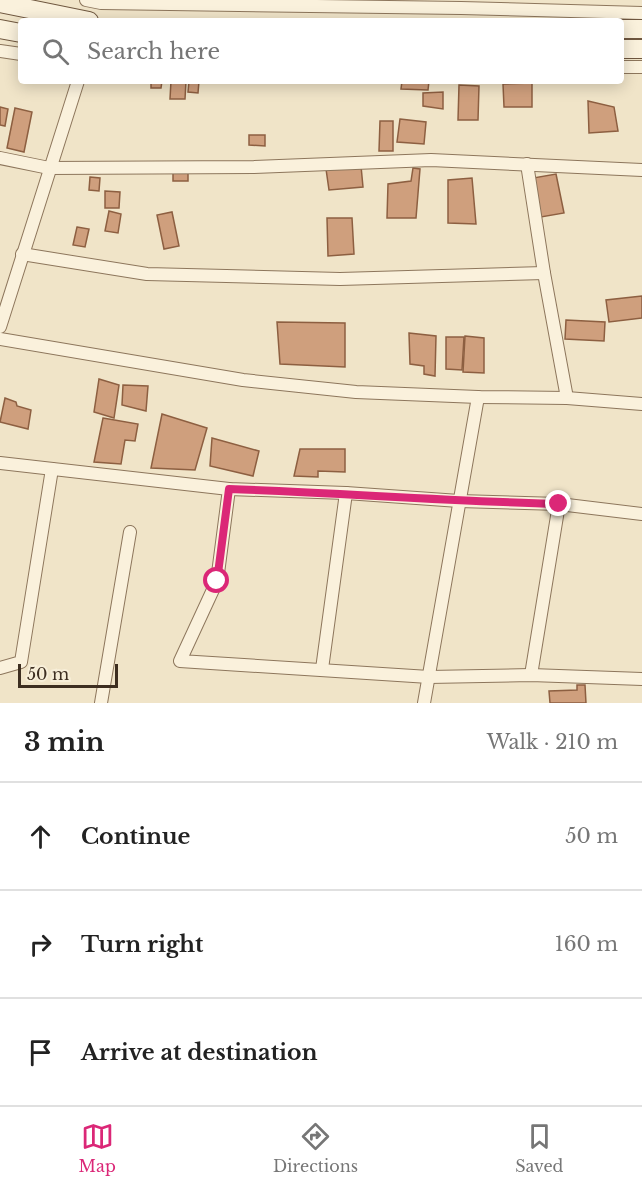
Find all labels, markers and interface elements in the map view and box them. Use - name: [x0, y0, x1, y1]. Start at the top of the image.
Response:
- search box: [18, 18, 624, 84]
- icon: search: [39, 35, 72, 68]
- text: Search here: [87, 38, 220, 65]
- route end: [545, 490, 571, 516]
- route start: [203, 567, 229, 593]
- scale bar: [18, 661, 118, 688]
- text: 50 m: [27, 664, 69, 684]
- text: 3 min: [24, 726, 105, 758]
- text: Walk · 210 m: [487, 730, 618, 754]
- icon: ahead: [24, 820, 57, 853]
- text: Continue: [81, 823, 190, 850]
- text: 50 m: [565, 824, 618, 848]
- icon: right: [24, 928, 57, 961]
- text: Turn right: [81, 931, 203, 958]
- text: 160 m: [555, 932, 618, 956]
- icon: arrive: [24, 1036, 57, 1069]
- text: Arrive at destination: [81, 1039, 318, 1066]
- tab: Map: [79, 1120, 116, 1176]
- tab: Directions: [273, 1120, 358, 1176]
- tab: Saved: [515, 1120, 563, 1176]

